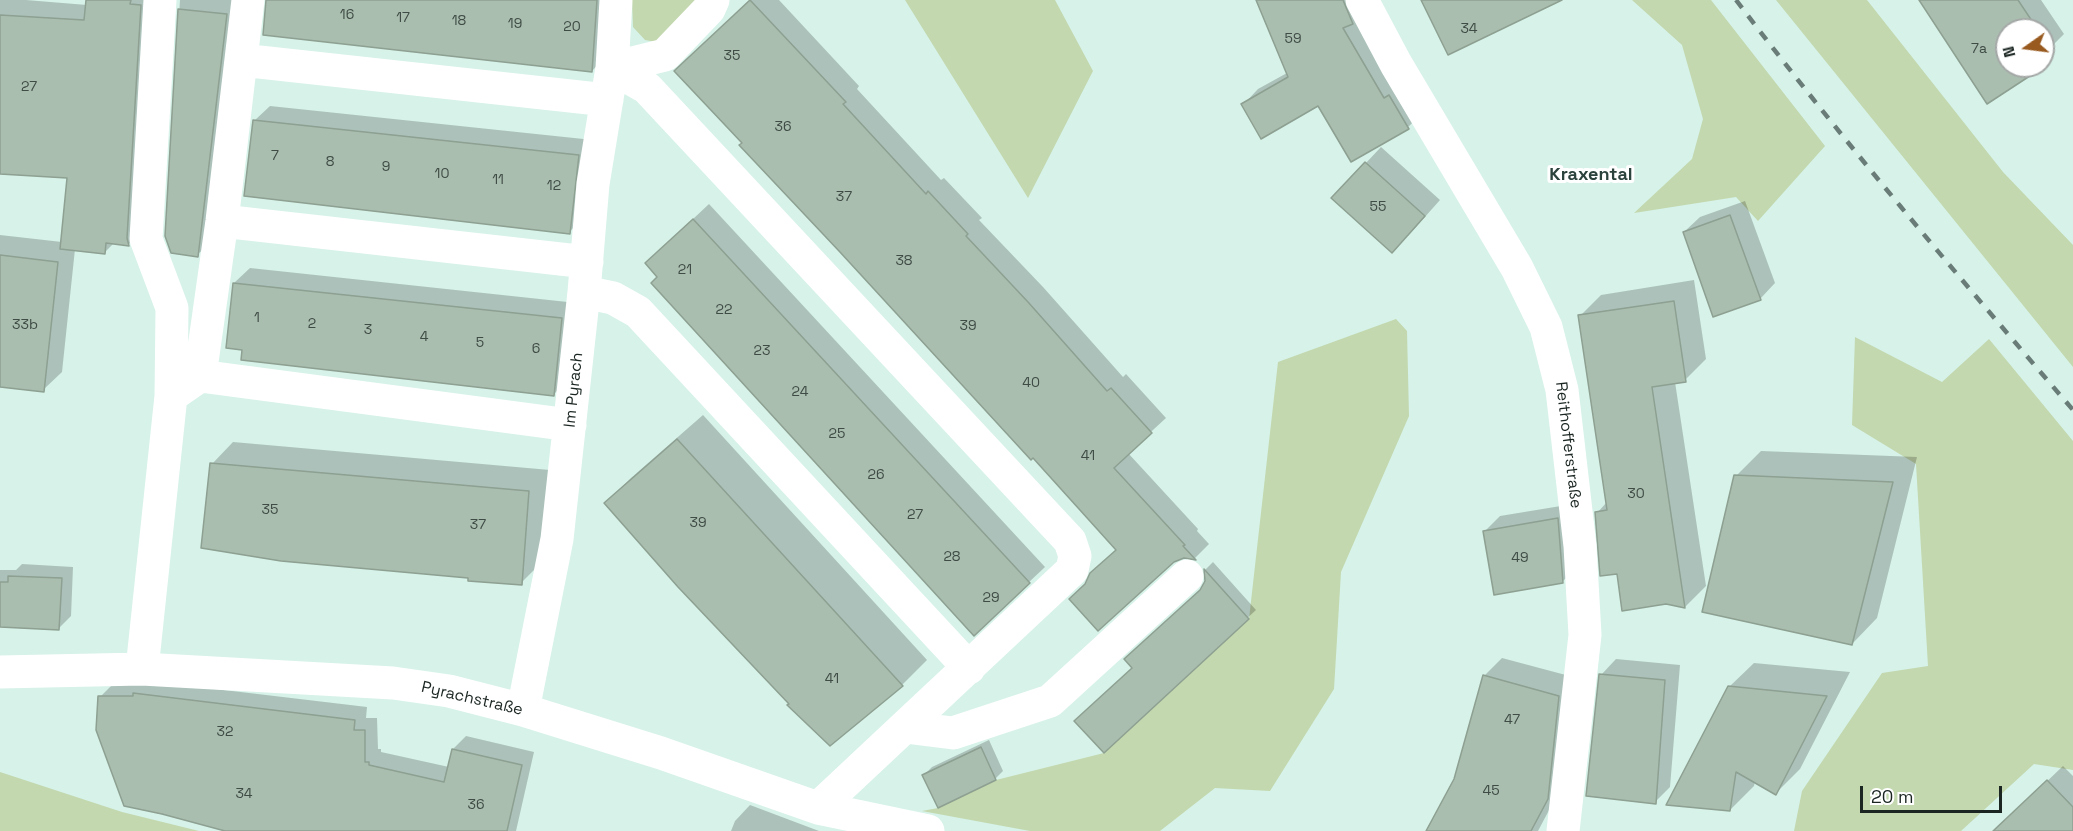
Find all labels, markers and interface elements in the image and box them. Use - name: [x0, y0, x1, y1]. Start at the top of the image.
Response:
- house number: 16: [340, 7, 354, 23]
- house number: 17: [396, 10, 410, 26]
- house number: 18: [452, 13, 466, 29]
- house number: 19: [508, 16, 522, 32]
- north arrow: [1995, 18, 2055, 78]
- house number: 20: [563, 19, 581, 35]
- house number: 34: [1460, 21, 1478, 37]
- house number: 59: [1285, 31, 1301, 47]
- house number: 7a: [1971, 41, 1987, 57]
- text: N: [1998, 44, 2020, 60]
- house number: 35: [724, 48, 740, 64]
- house number: 27: [21, 79, 37, 95]
- house number: 36: [774, 119, 792, 135]
- house number: 7: [271, 148, 279, 164]
- house number: 8: [326, 154, 334, 170]
- house number: 9: [382, 159, 390, 175]
- district label: Kraxental: [1549, 164, 1633, 186]
- house number: 10: [435, 166, 449, 182]
- house number: 11: [492, 172, 504, 188]
- house number: 12: [547, 178, 561, 194]
- house number: 37: [836, 189, 852, 205]
- house number: 55: [1370, 199, 1386, 215]
- house number: 38: [895, 253, 913, 269]
- house number: 21: [678, 262, 692, 278]
- house number: 22: [716, 302, 732, 318]
- house number: 1: [254, 310, 260, 326]
- house number: 2: [308, 316, 316, 332]
- house number: 33b: [12, 317, 38, 333]
- house number: 39: [959, 318, 977, 334]
- house number: 3: [364, 322, 372, 338]
- house number: 4: [420, 329, 428, 345]
- house number: 5: [476, 335, 484, 351]
- house number: 6: [532, 341, 540, 357]
- house number: 23: [754, 343, 770, 359]
- street label: Im Pyrach: [561, 352, 587, 428]
- house number: 40: [1022, 375, 1040, 391]
- street label: Reithofferstraße: [1551, 381, 1585, 509]
- house number: 24: [792, 384, 808, 400]
- house number: 25: [829, 426, 845, 442]
- house number: 41: [1081, 448, 1095, 464]
- house number: 26: [867, 467, 885, 483]
- house number: 30: [1627, 486, 1645, 502]
- house number: 35: [262, 502, 278, 518]
- house number: 27: [907, 507, 923, 523]
- house number: 39: [689, 515, 707, 531]
- house number: 37: [470, 517, 486, 533]
- house number: 28: [943, 549, 961, 565]
- house number: 49: [1511, 550, 1529, 566]
- house number: 29: [983, 590, 999, 606]
- house number: 41: [825, 671, 839, 687]
- street label: Pyrachstraße: [419, 678, 525, 720]
- house number: 47: [1504, 712, 1520, 728]
- house number: 32: [217, 724, 233, 740]
- scale bar: [1863, 774, 2006, 812]
- house number: 45: [1482, 783, 1500, 799]
- text: 20 m: [1871, 785, 1914, 808]
- house number: 34: [235, 786, 253, 802]
- house number: 36: [467, 797, 485, 813]

